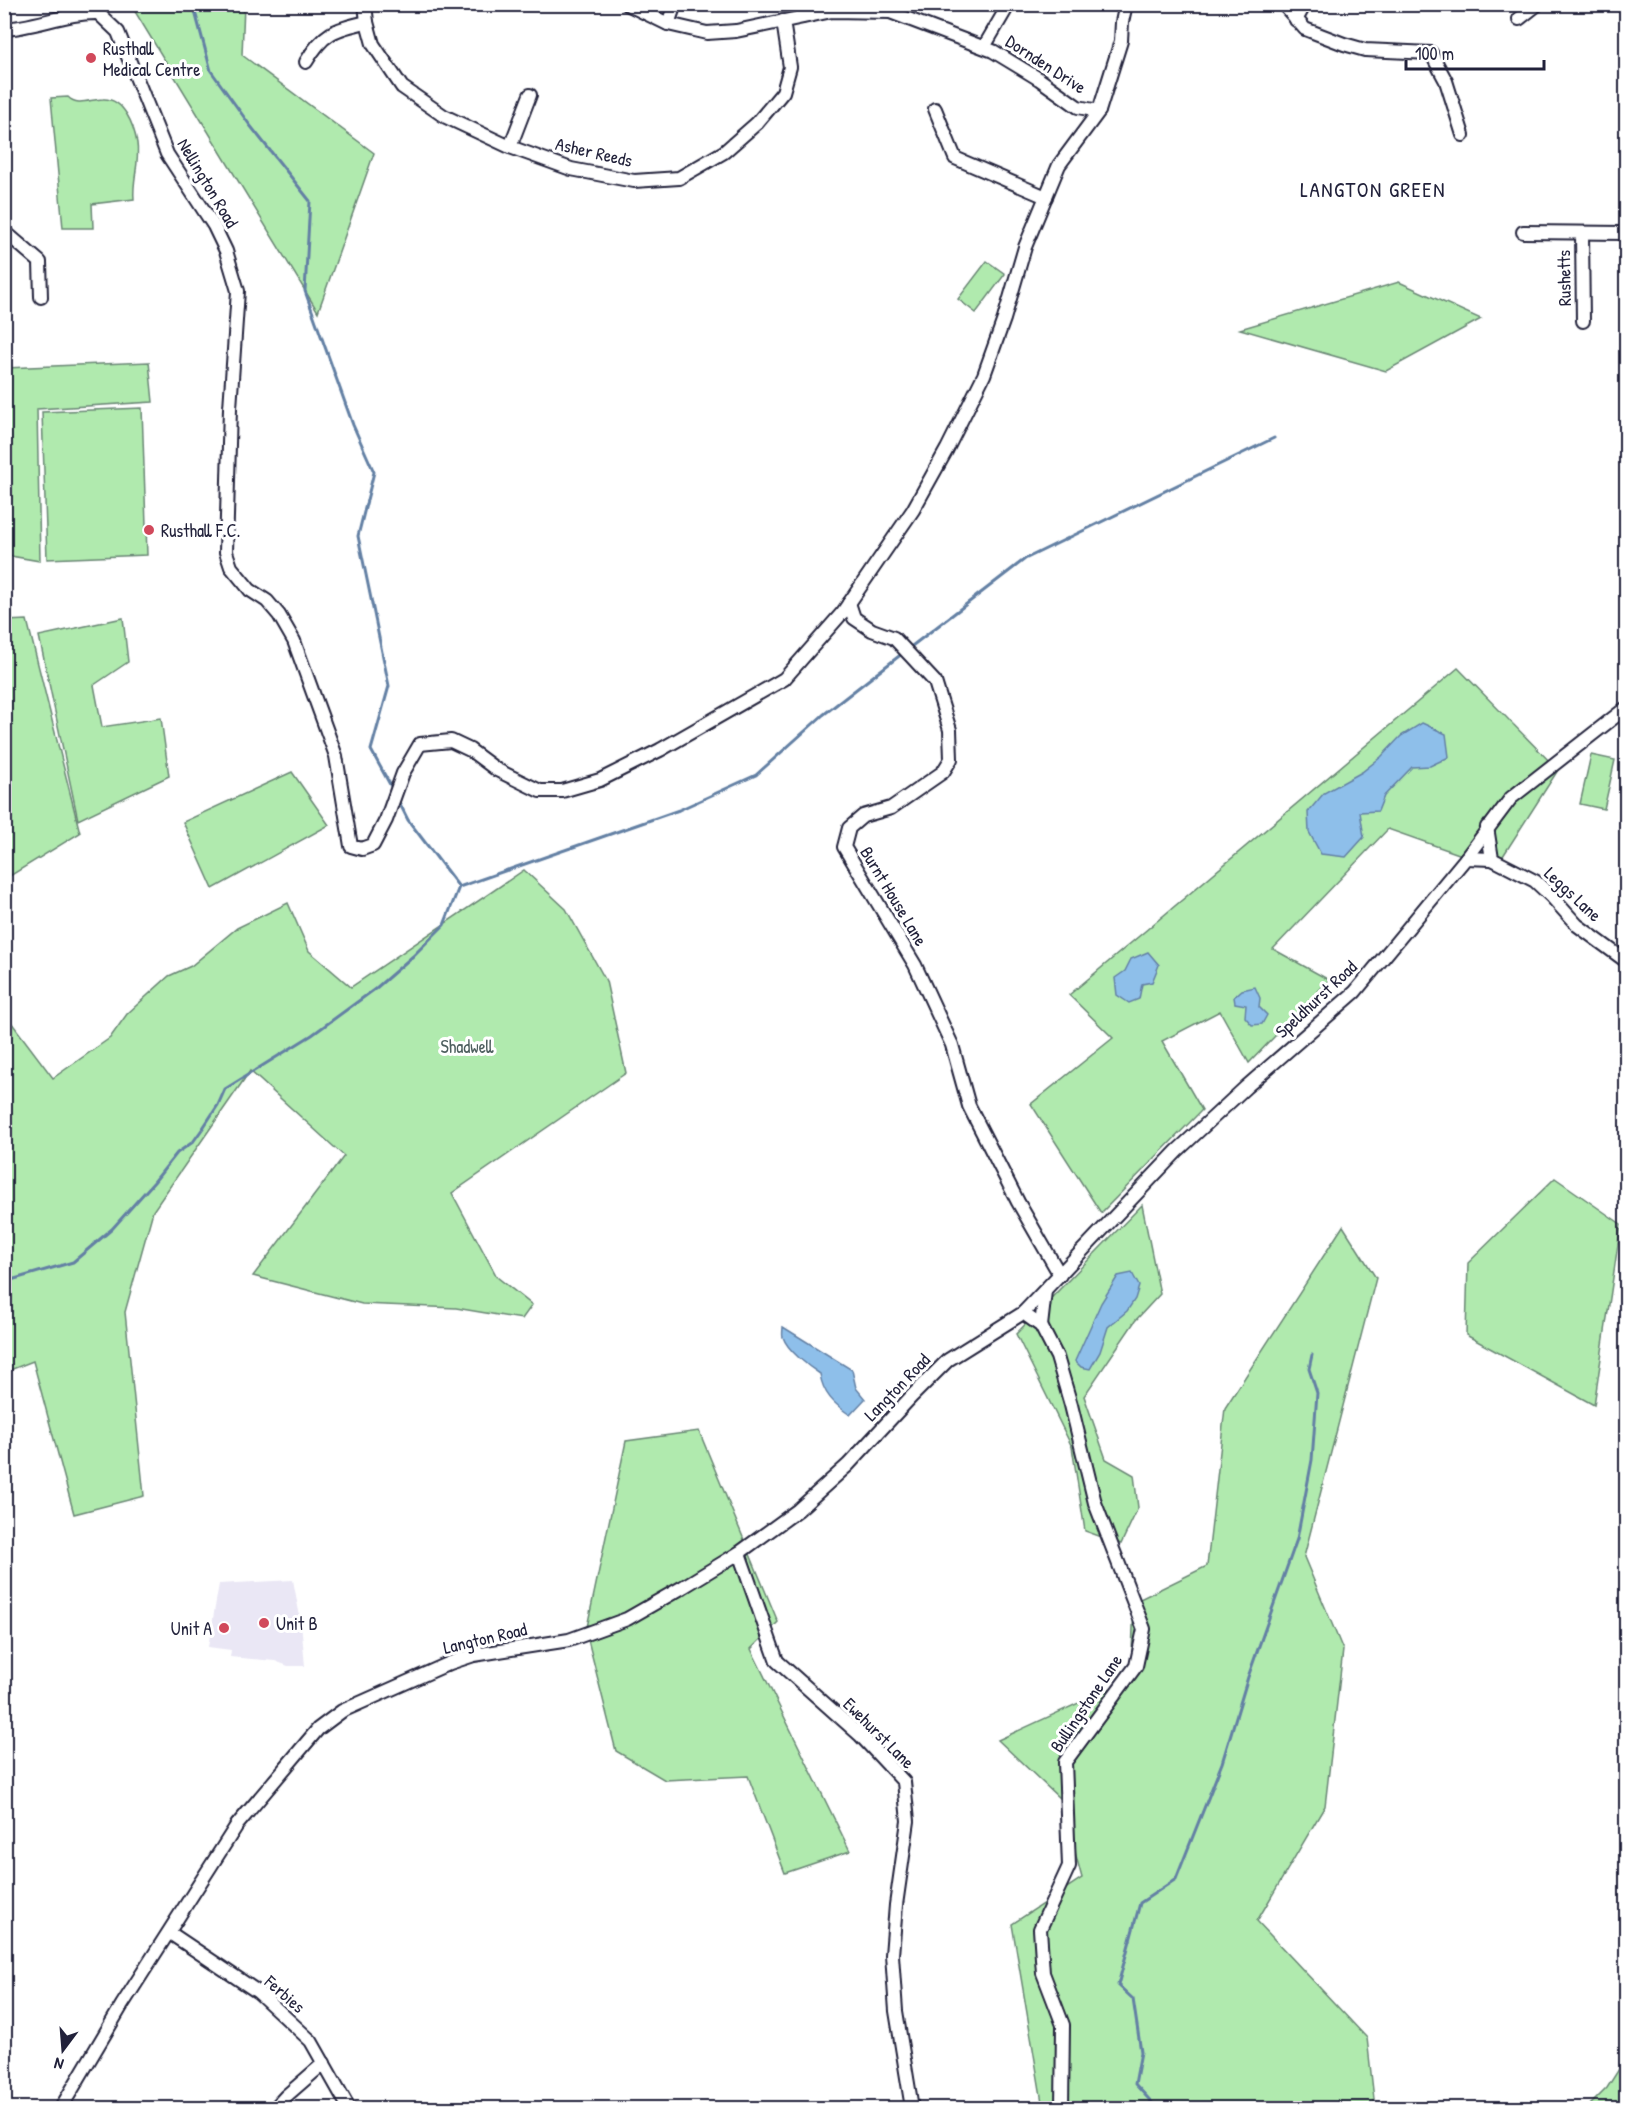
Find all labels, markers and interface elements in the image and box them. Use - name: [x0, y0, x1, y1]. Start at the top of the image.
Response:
- street label: Dornden Drive: [1001, 29, 1091, 99]
- scale bar: [1406, 33, 1544, 71]
- place label: Rusthall Medical Centre: [103, 36, 200, 82]
- text: 100 m: [1415, 41, 1454, 66]
- marker: Rusthall Medical Centre: [84, 51, 98, 65]
- street label: Asher Reeds: [553, 131, 635, 173]
- street label: Nellington Road: [172, 134, 244, 232]
- district label: LANGTON GREEN: [1300, 175, 1446, 204]
- street label: Rushetts: [1551, 250, 1577, 306]
- place label: Rusthall F.C.: [161, 518, 240, 543]
- marker: Rusthall F.C.: [142, 523, 156, 537]
- street label: Burnt House Lane: [854, 842, 934, 950]
- street label: Leggs Lane: [1539, 861, 1607, 927]
- street label: Speldhurst Road: [1270, 955, 1362, 1043]
- park label: Shadwell: [440, 1034, 494, 1059]
- street label: Langton Road: [858, 1348, 936, 1426]
- place label: Unit B: [276, 1611, 318, 1636]
- place label: Unit A: [171, 1616, 212, 1641]
- marker: Unit B: [257, 1616, 271, 1630]
- street label: Langton Road: [441, 1616, 529, 1660]
- marker: Unit A: [217, 1621, 231, 1635]
- street label: Bullingstone Lane: [1044, 1649, 1128, 1757]
- street label: Ewehurst Lane: [838, 1692, 920, 1774]
- street label: Ferbies: [259, 1969, 311, 2019]
- north arrow: [33, 2020, 93, 2080]
- text: N: [51, 2053, 66, 2076]

